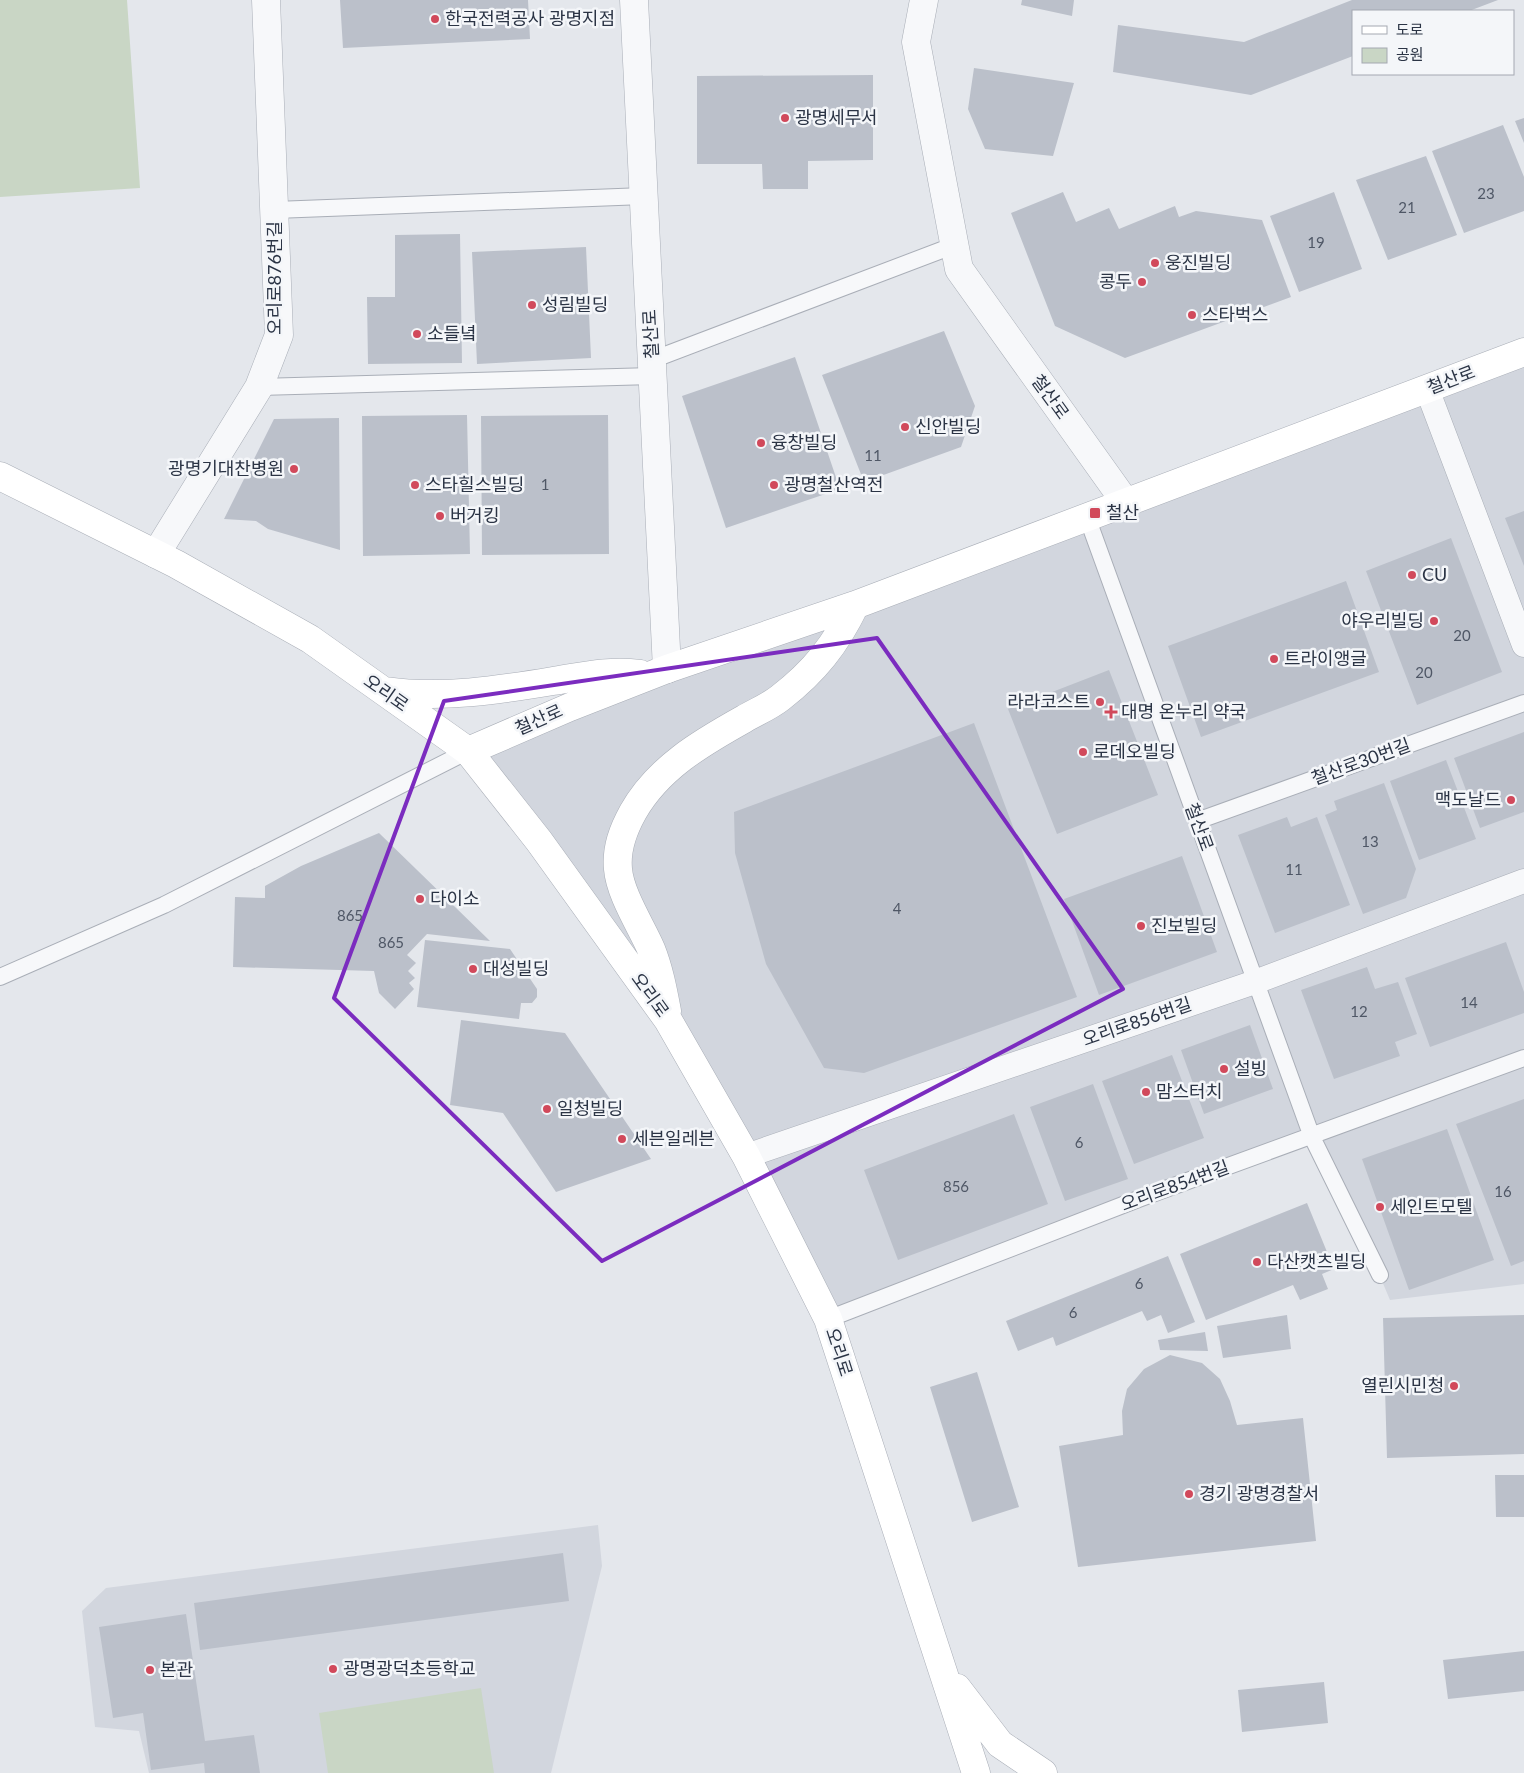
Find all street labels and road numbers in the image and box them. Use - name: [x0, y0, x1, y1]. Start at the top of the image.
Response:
- street label: 오리로876번길: [263, 221, 285, 335]
- street label: 철산로: [638, 309, 662, 359]
- street label: 철산로: [1424, 360, 1478, 398]
- street label: 철산로: [1027, 370, 1074, 423]
- street label: 오리로: [360, 669, 413, 715]
- street label: 철산로: [511, 699, 566, 739]
- street label: 철산로30번길: [1308, 733, 1413, 789]
- street label: 철산로: [1181, 800, 1219, 854]
- street label: 오리로: [627, 968, 674, 1021]
- street label: 오리로856번길: [1079, 992, 1194, 1050]
- street label: 오리로854번길: [1117, 1155, 1232, 1215]
- street label: 오리로: [822, 1325, 858, 1379]

